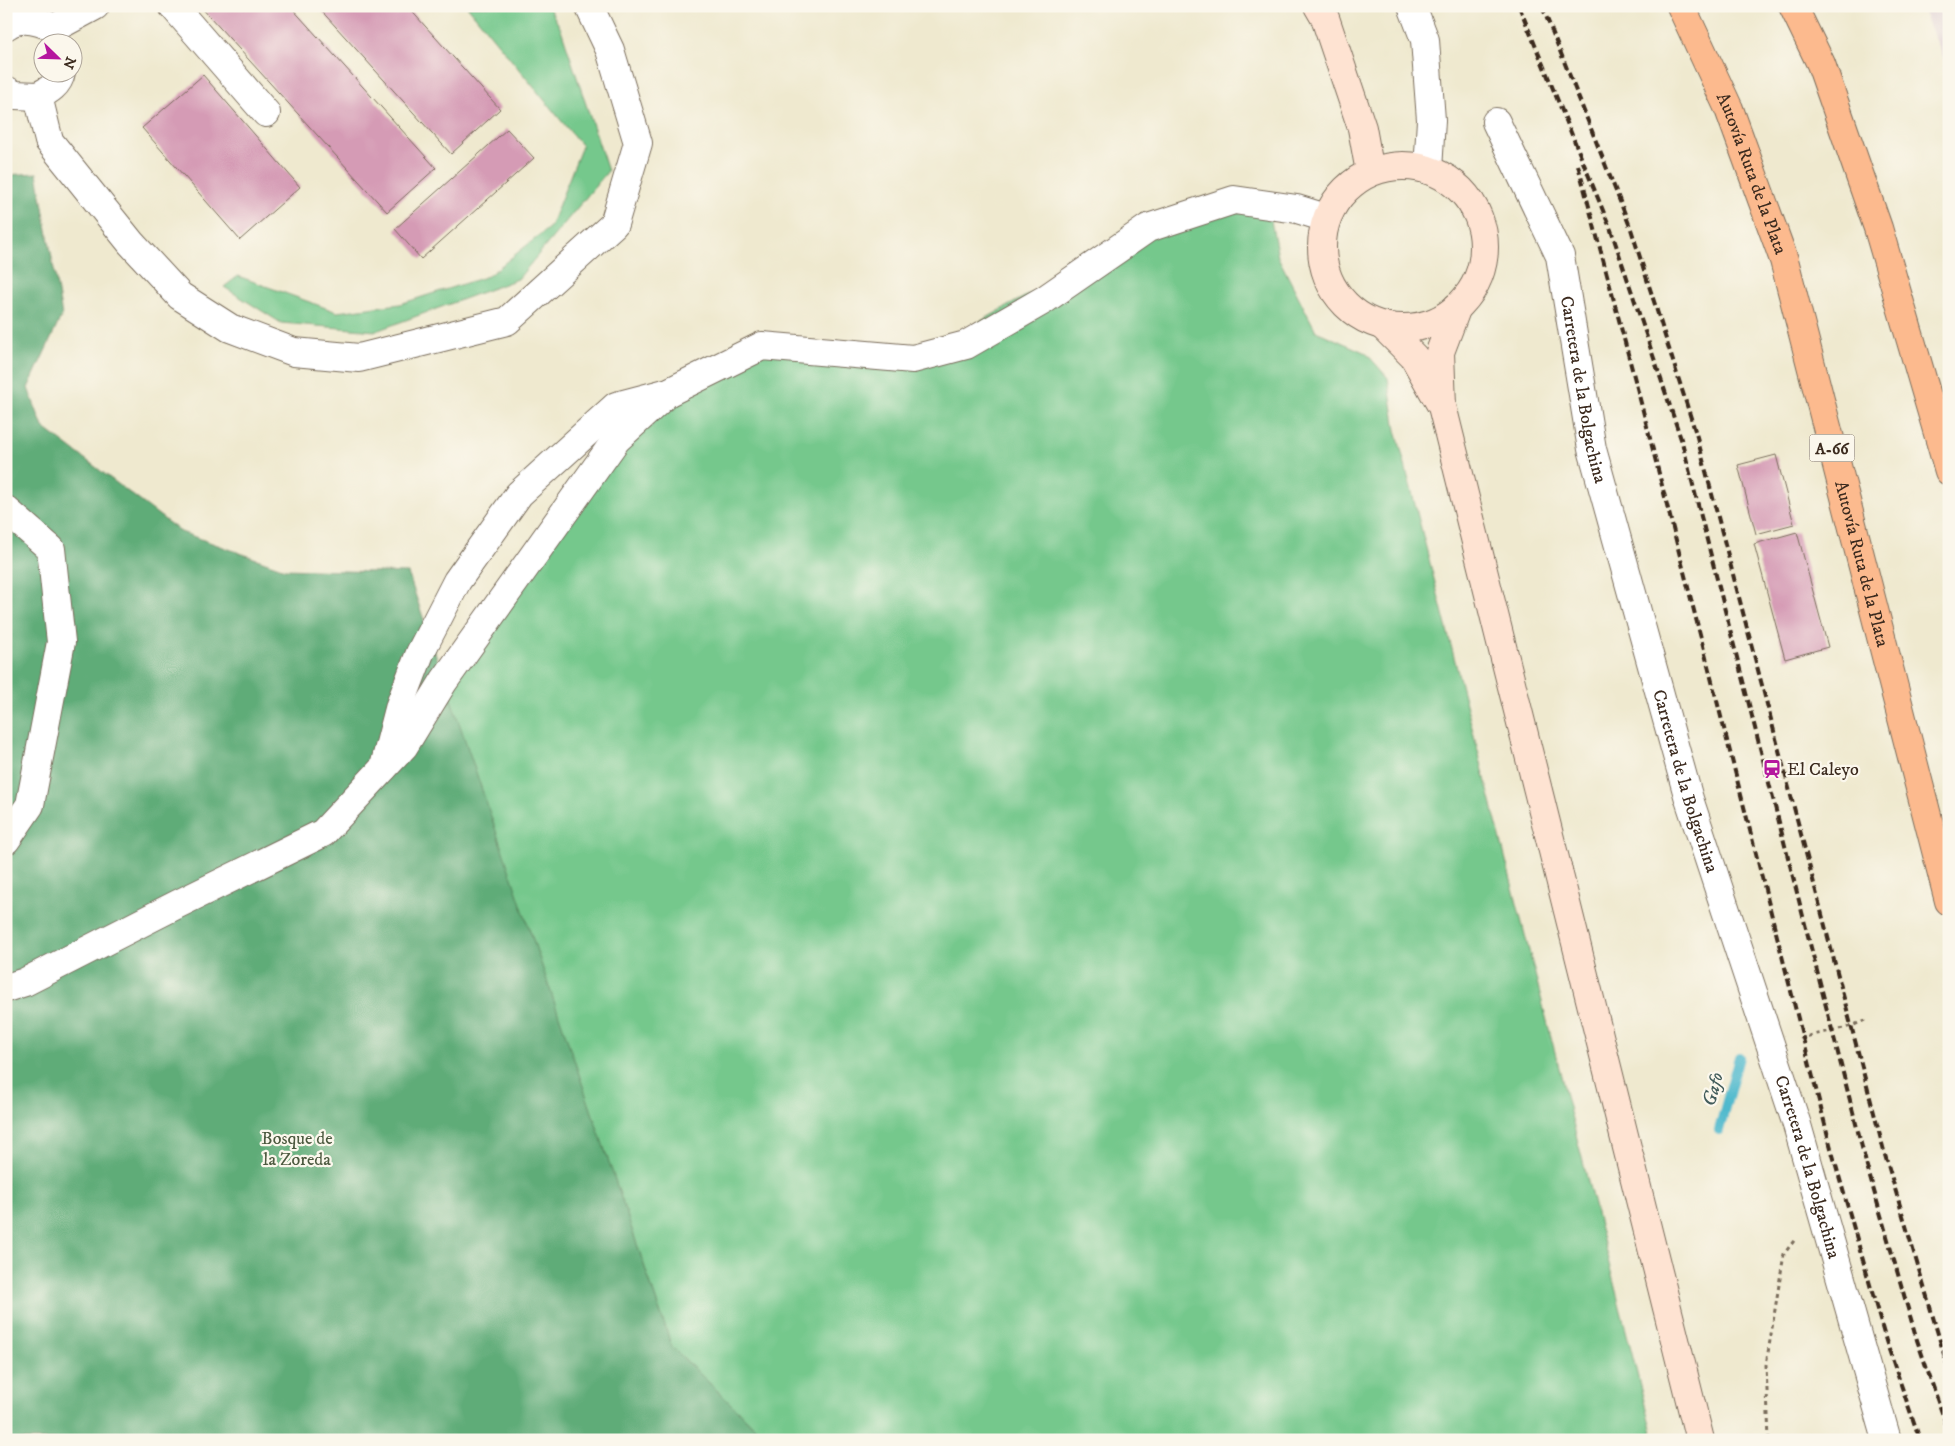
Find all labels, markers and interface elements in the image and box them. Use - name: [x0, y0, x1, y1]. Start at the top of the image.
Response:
- north arrow: [32, 32, 82, 82]
- text: N: [58, 54, 80, 72]
- street label: Autovía Ruta de la Plata: [1711, 89, 1791, 258]
- street label: Carretera de la Bolgachina: [1555, 294, 1611, 486]
- road number: A-66: [1810, 434, 1854, 462]
- street label: Autovía Ruta de la Plata: [1829, 479, 1893, 650]
- street label: Carretera de la Bolgachina: [1647, 687, 1723, 876]
- station icon: El Caleyo: [1761, 758, 1783, 780]
- place label: El Caleyo: [1787, 759, 1859, 781]
- water label: Gafo: [1698, 1070, 1729, 1109]
- street label: Carretera de la Bolgachina: [1769, 1073, 1845, 1262]
- park label: Bosque de la Zoreda: [261, 1128, 333, 1171]

